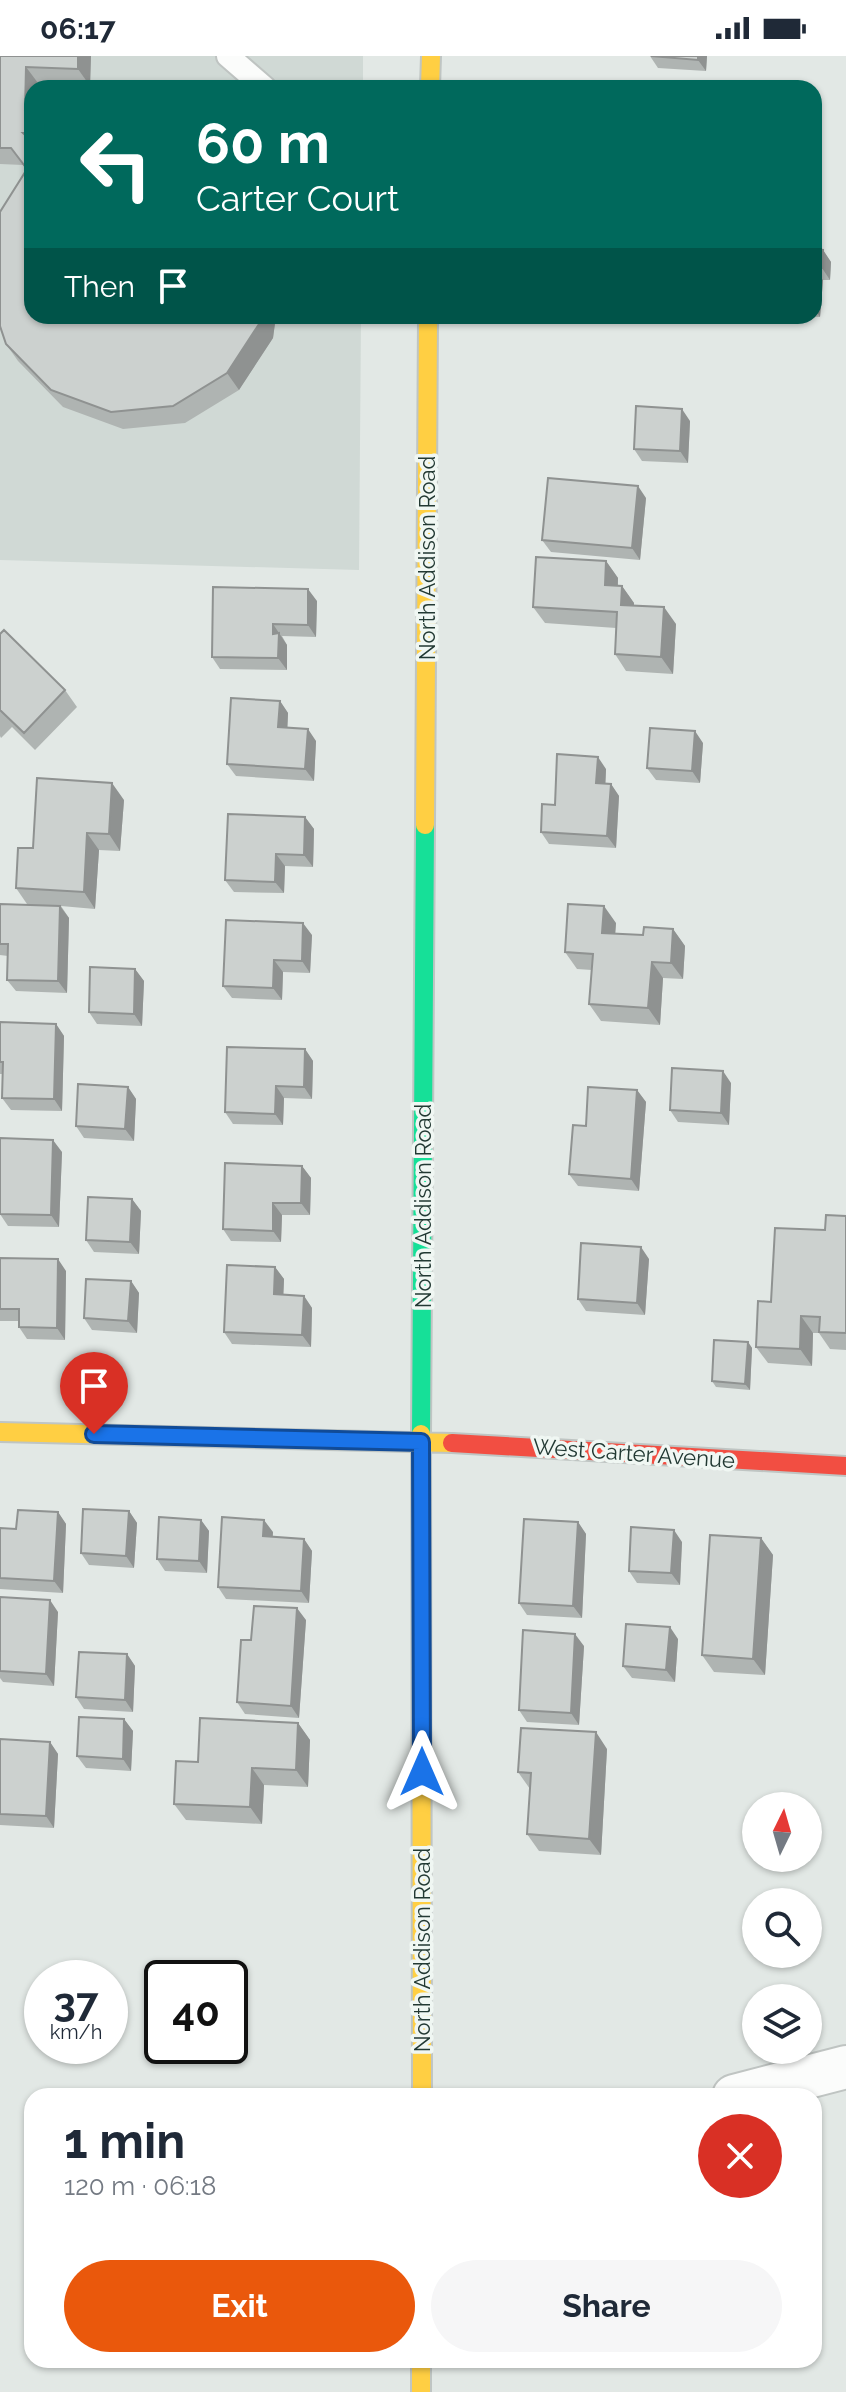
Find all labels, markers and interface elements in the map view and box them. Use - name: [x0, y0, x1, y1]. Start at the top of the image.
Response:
- text: 06:17: [40, 11, 116, 46]
- text: 60 m: [196, 110, 330, 176]
- icon: left: [64, 112, 168, 216]
- text: Carter Court: [196, 177, 399, 219]
- icon: arrive: [151, 264, 195, 308]
- text: Then: [64, 269, 135, 304]
- street label: North Addison Road: [414, 456, 440, 660]
- street label: North Addison Road: [410, 1104, 436, 1308]
- pin: [60, 1352, 128, 1434]
- icon: arrive: [72, 1364, 116, 1408]
- street label: West Carter Avenue: [532, 1433, 736, 1473]
- position arrow: [380, 1730, 464, 1814]
- north arrow: [742, 1792, 822, 1872]
- map controls: [742, 1792, 822, 2064]
- street label: North Addison Road: [409, 1848, 435, 2052]
- button: search: [742, 1888, 822, 1968]
- speed limit sign: 40: [144, 1960, 248, 2064]
- text: 37: [54, 1978, 98, 2025]
- button: layers: [742, 1984, 822, 2064]
- text: km/h: [50, 2020, 102, 2044]
- text: 1 min: [64, 2113, 185, 2169]
- button: close: [698, 2114, 782, 2198]
- text: 120 m · 06:18: [64, 2171, 216, 2201]
- button: Exit: [64, 2260, 415, 2352]
- button: Share: [431, 2260, 782, 2352]

